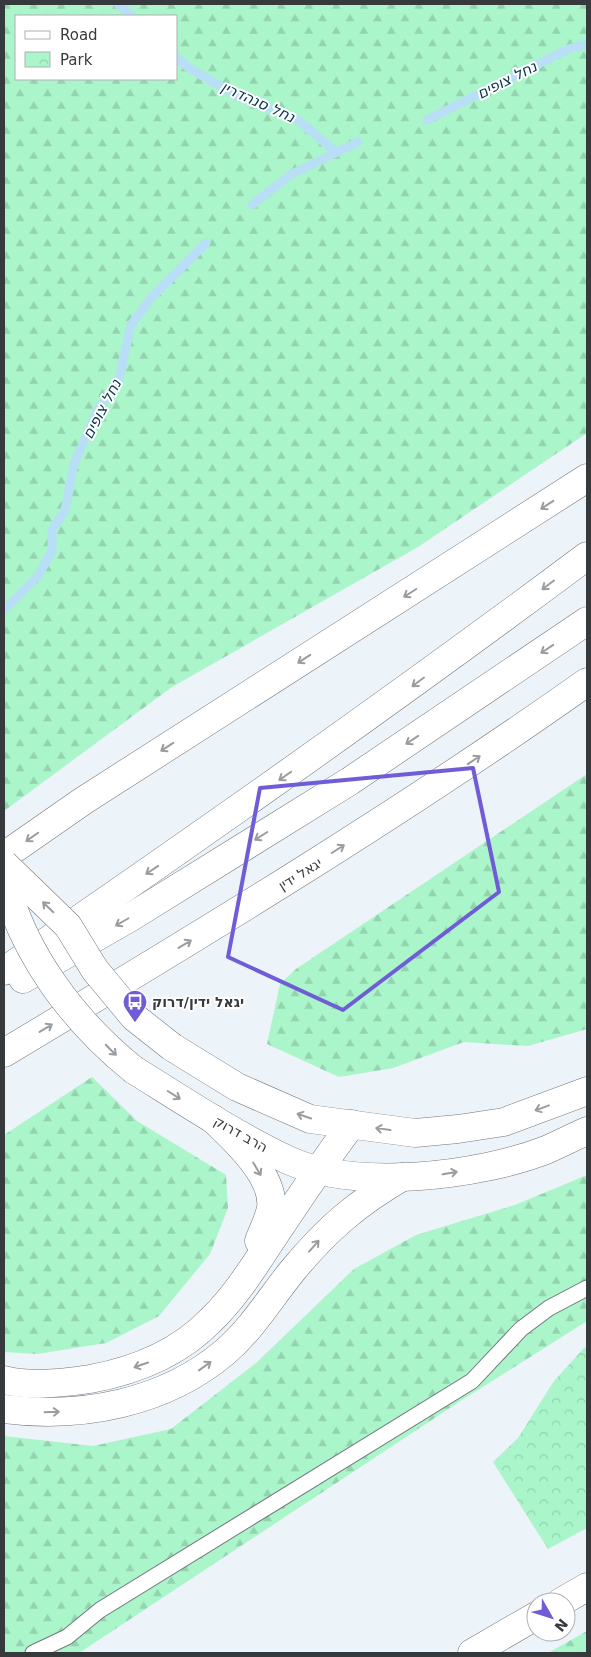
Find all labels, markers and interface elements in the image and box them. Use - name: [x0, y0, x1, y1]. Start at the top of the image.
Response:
- legend: [15, 15, 178, 80]
- text: Road: [60, 26, 98, 44]
- text: Park: [60, 51, 93, 69]
- water label: נחל צופים: [474, 57, 540, 103]
- water label: נחל סנהדרין: [218, 78, 298, 126]
- water label: נחל צופים: [79, 376, 125, 442]
- one-way arrow: [540, 500, 554, 510]
- one-way arrow: [542, 580, 555, 591]
- one-way arrow: [403, 588, 417, 598]
- one-way arrow: [541, 645, 555, 655]
- one-way arrow: [297, 654, 311, 665]
- one-way arrow: [411, 677, 425, 687]
- one-way arrow: [406, 735, 420, 745]
- one-way arrow: [161, 743, 175, 753]
- one-way arrow: [467, 755, 481, 766]
- one-way arrow: [278, 771, 292, 781]
- one-way arrow: [25, 832, 39, 842]
- one-way arrow: [254, 832, 268, 842]
- one-way arrow: [331, 844, 345, 854]
- street label: יגאל ידין: [275, 854, 325, 894]
- one-way arrow: [145, 865, 159, 875]
- one-way arrow: [42, 901, 54, 913]
- one-way arrow: [116, 917, 130, 927]
- one-way arrow: [177, 938, 191, 948]
- bus stop icon: יגאל ידין/דרוק: [122, 989, 148, 1023]
- place label: יגאל ידין/דרוק: [152, 994, 244, 1010]
- one-way arrow: [38, 1022, 52, 1032]
- one-way arrow: [105, 1044, 117, 1057]
- one-way arrow: [166, 1090, 180, 1100]
- one-way arrow: [534, 1104, 550, 1113]
- one-way arrow: [297, 1111, 312, 1120]
- street label: הרב דרוק: [211, 1113, 271, 1155]
- one-way arrow: [375, 1123, 391, 1133]
- one-way arrow: [252, 1161, 262, 1176]
- one-way arrow: [442, 1167, 458, 1177]
- one-way arrow: [308, 1240, 319, 1253]
- one-way arrow: [134, 1361, 149, 1370]
- one-way arrow: [198, 1361, 212, 1371]
- one-way arrow: [44, 1407, 60, 1416]
- north arrow: [526, 1592, 576, 1642]
- text: N: [551, 1616, 571, 1635]

